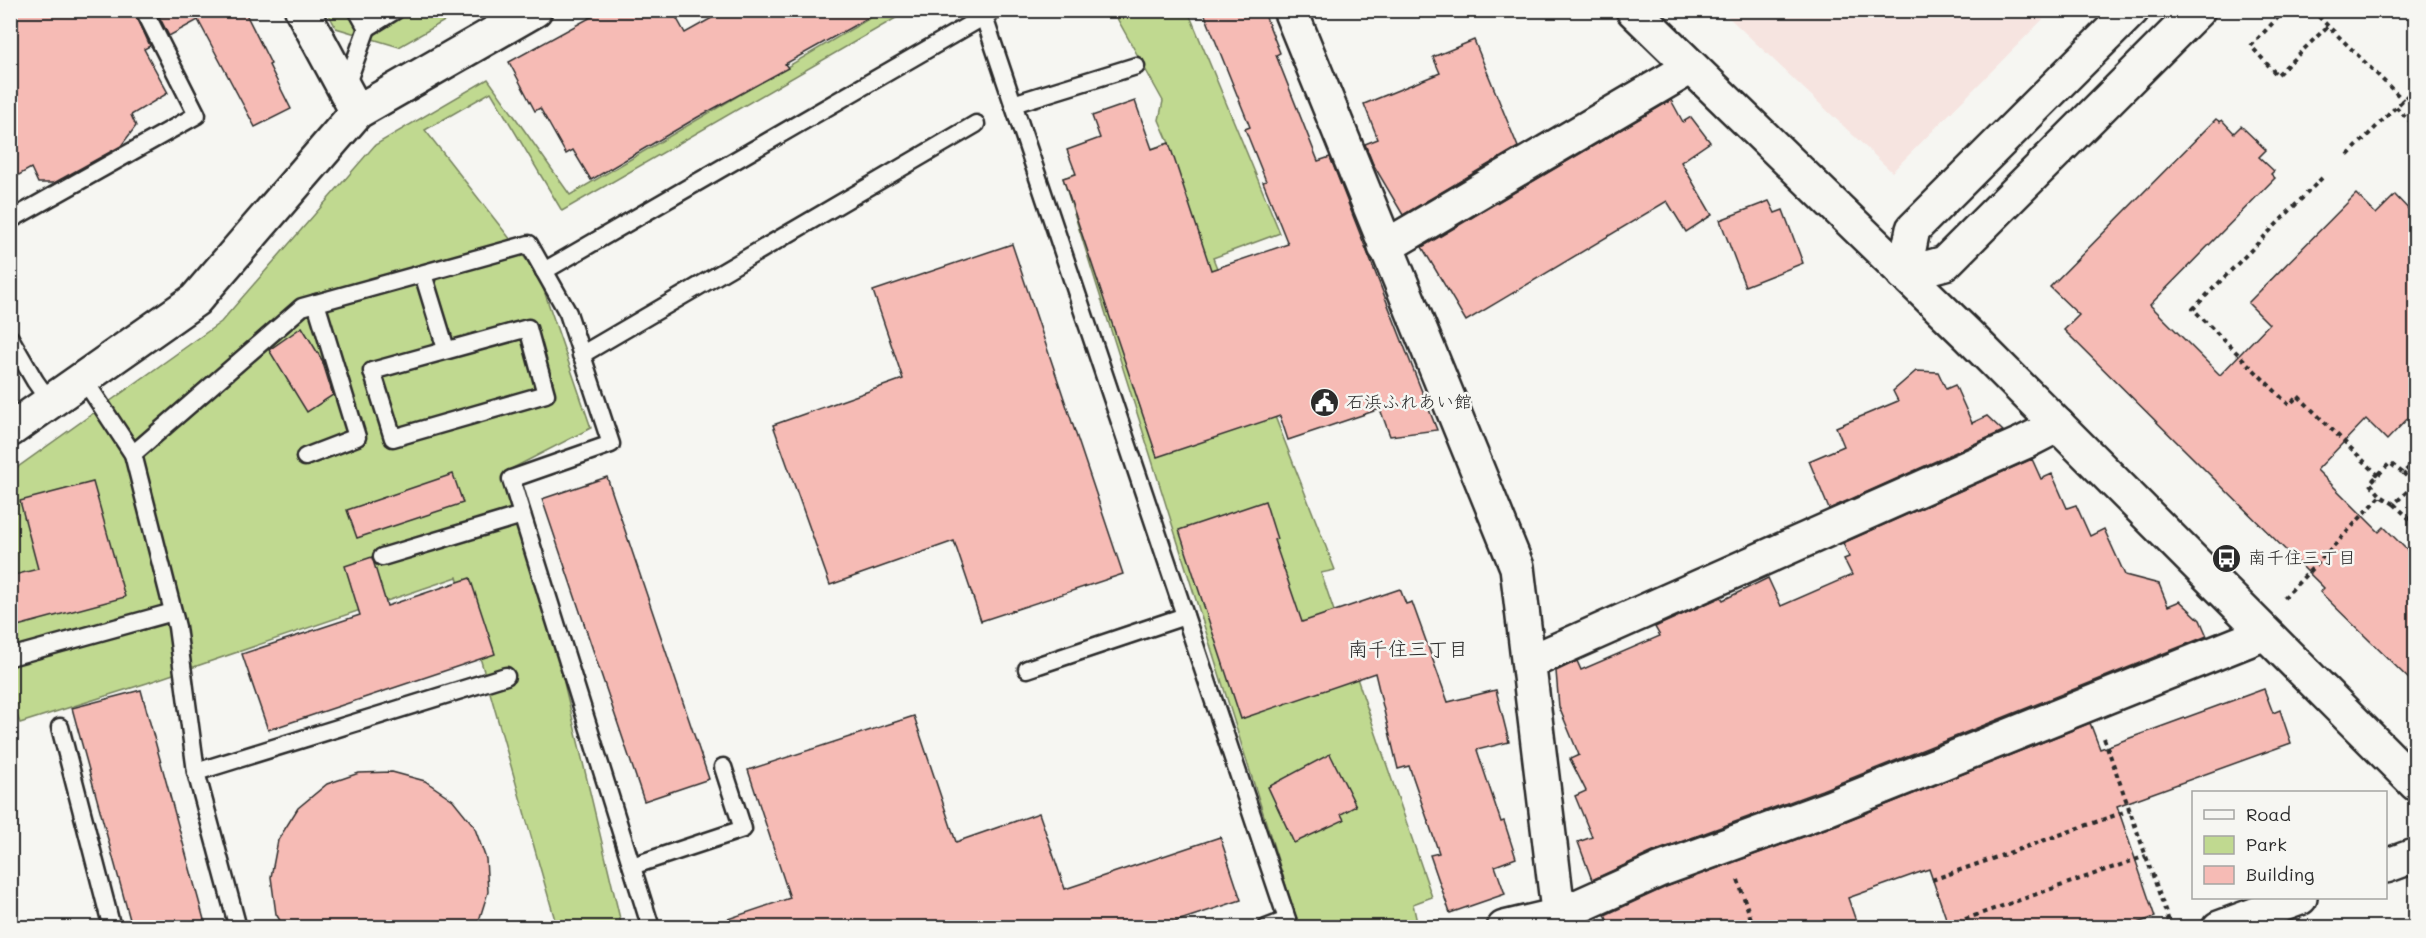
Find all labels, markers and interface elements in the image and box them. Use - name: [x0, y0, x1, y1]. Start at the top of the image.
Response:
- public building icon: 石浜ふれあい館: [1309, 386, 1341, 418]
- place label: 石浜ふれあい館: [1346, 389, 1472, 413]
- bus stop icon: 南千住三丁目: [2211, 542, 2243, 574]
- place label: 南千住三丁目: [2248, 545, 2356, 569]
- district label: 南千住三丁目: [1348, 635, 1468, 661]
- legend: [2192, 791, 2387, 899]
- text: Road: [2246, 802, 2291, 826]
- text: Park: [2246, 832, 2287, 856]
- text: Building: [2246, 862, 2314, 886]

